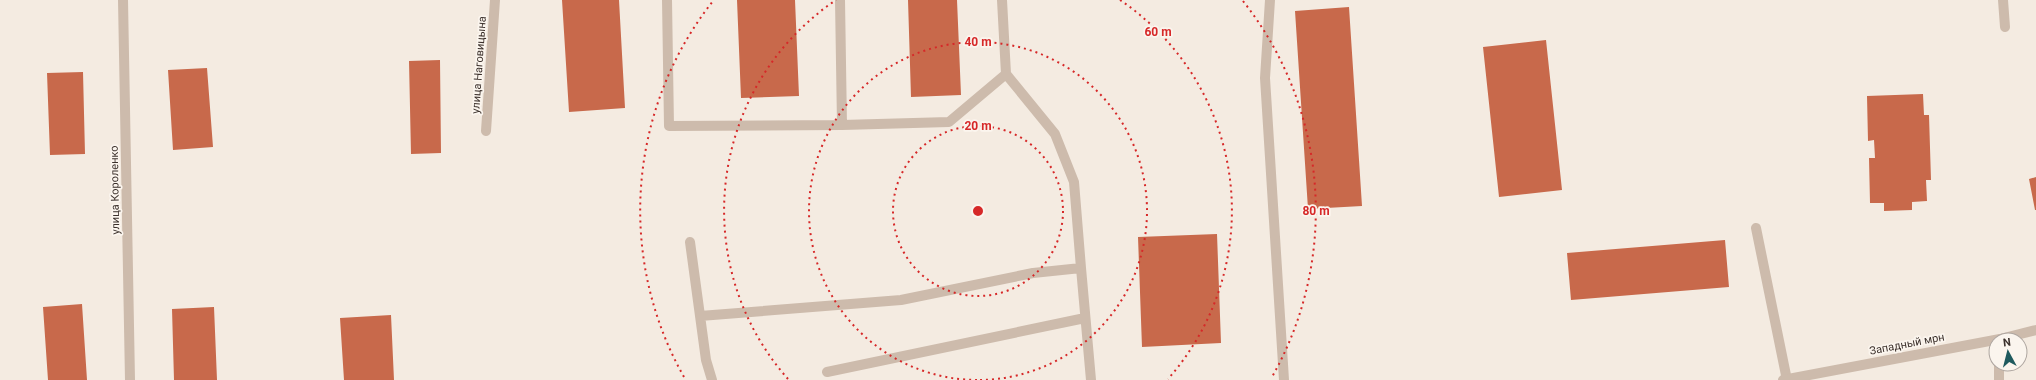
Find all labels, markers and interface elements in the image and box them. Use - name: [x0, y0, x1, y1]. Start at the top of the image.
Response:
- street label: улица Наговицына: [469, 16, 489, 114]
- text: 60 m: [1144, 25, 1172, 39]
- text: 40 m: [964, 35, 992, 49]
- text: 20 m: [964, 119, 992, 133]
- street label: улица Короленко: [108, 145, 122, 235]
- centre of rings: [971, 204, 985, 218]
- text: 80 m: [1302, 204, 1330, 218]
- street label: Западный мрн: [1868, 330, 1946, 358]
- north arrow: [1988, 332, 2028, 372]
- text: N: [2002, 336, 2012, 349]

